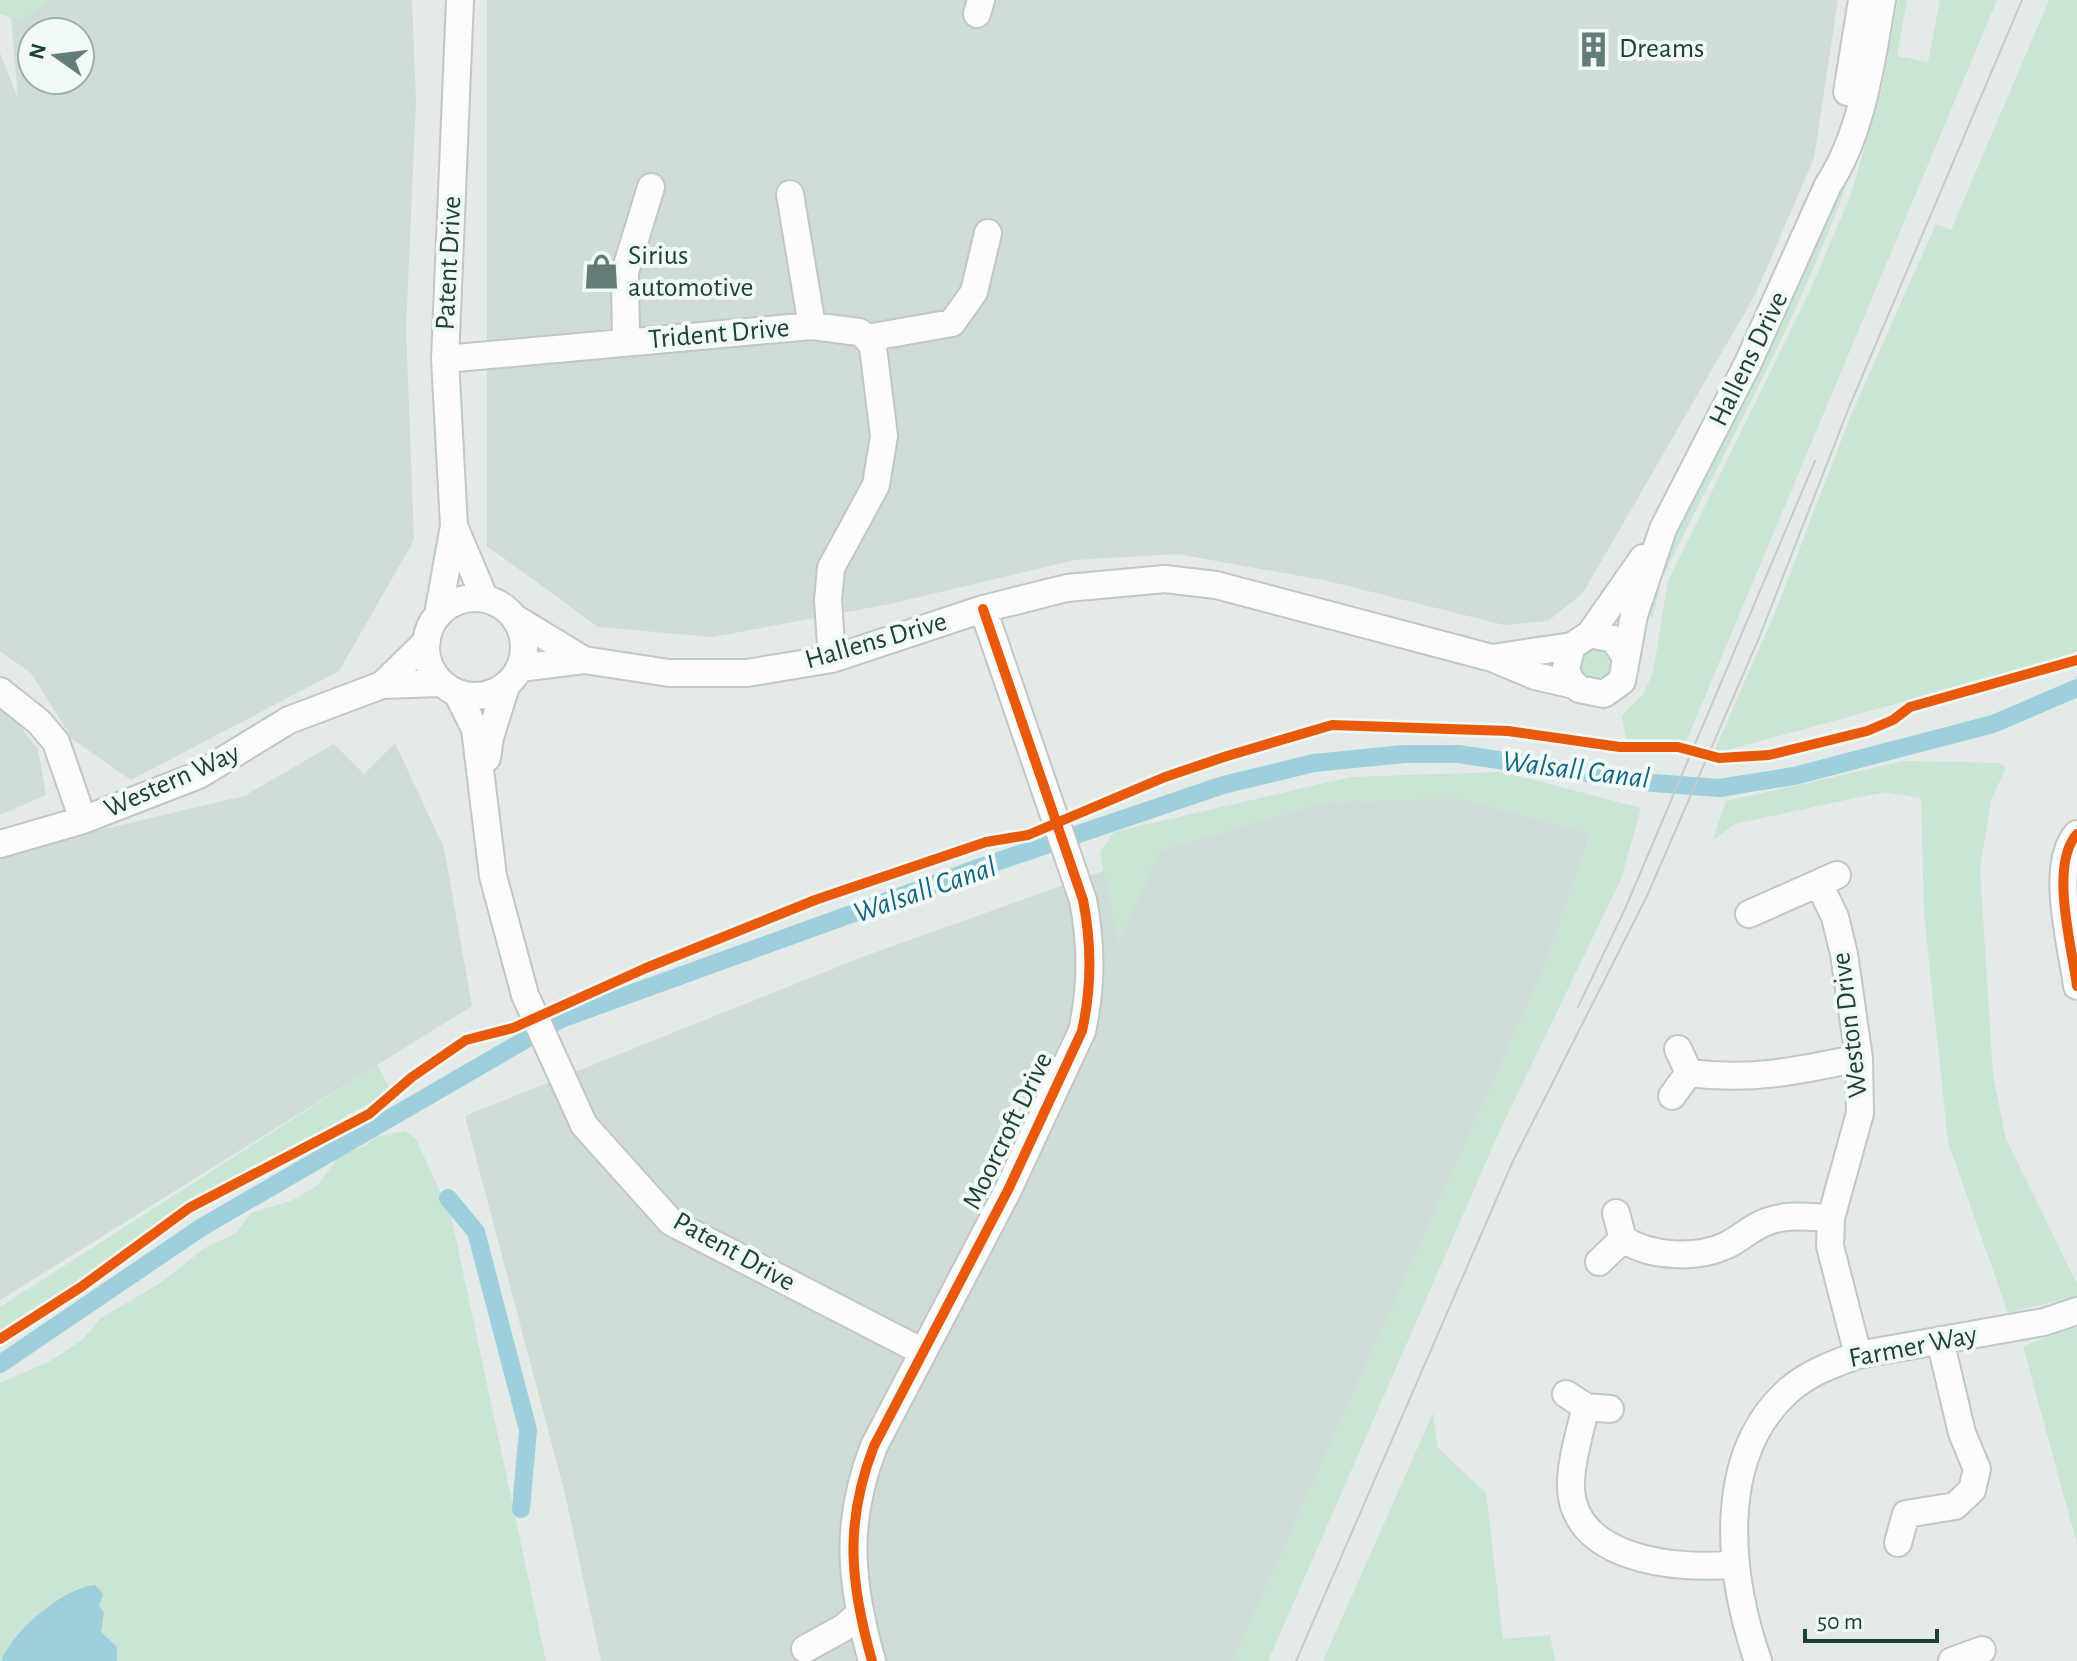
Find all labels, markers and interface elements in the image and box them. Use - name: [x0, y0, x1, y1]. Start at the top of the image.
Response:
- north arrow: [16, 16, 96, 96]
- building icon: Dreams: [1574, 30, 1612, 68]
- place label: Dreams: [1619, 35, 1704, 63]
- text: N: [25, 41, 50, 61]
- street label: Patent Drive: [432, 195, 466, 331]
- place label: Sirius automotive: [628, 242, 753, 302]
- shop icon: Sirius automotive: [583, 253, 621, 291]
- street label: Hallens Drive: [1704, 287, 1794, 431]
- street label: Trident Drive: [647, 314, 791, 354]
- street label: Hallens Drive: [802, 607, 950, 675]
- street label: Western Way: [100, 739, 244, 823]
- water label: Walsall Canal: [1500, 746, 1652, 794]
- water label: Walsall Canal: [850, 852, 1000, 928]
- street label: Weston Drive: [1827, 951, 1873, 1099]
- street label: Moorcroft Drive: [958, 1048, 1058, 1214]
- street label: Patent Drive: [668, 1207, 800, 1297]
- street label: Farmer Way: [1846, 1321, 1980, 1373]
- scale bar: [1805, 1593, 1937, 1643]
- text: 50 m: [1817, 1610, 1863, 1634]

